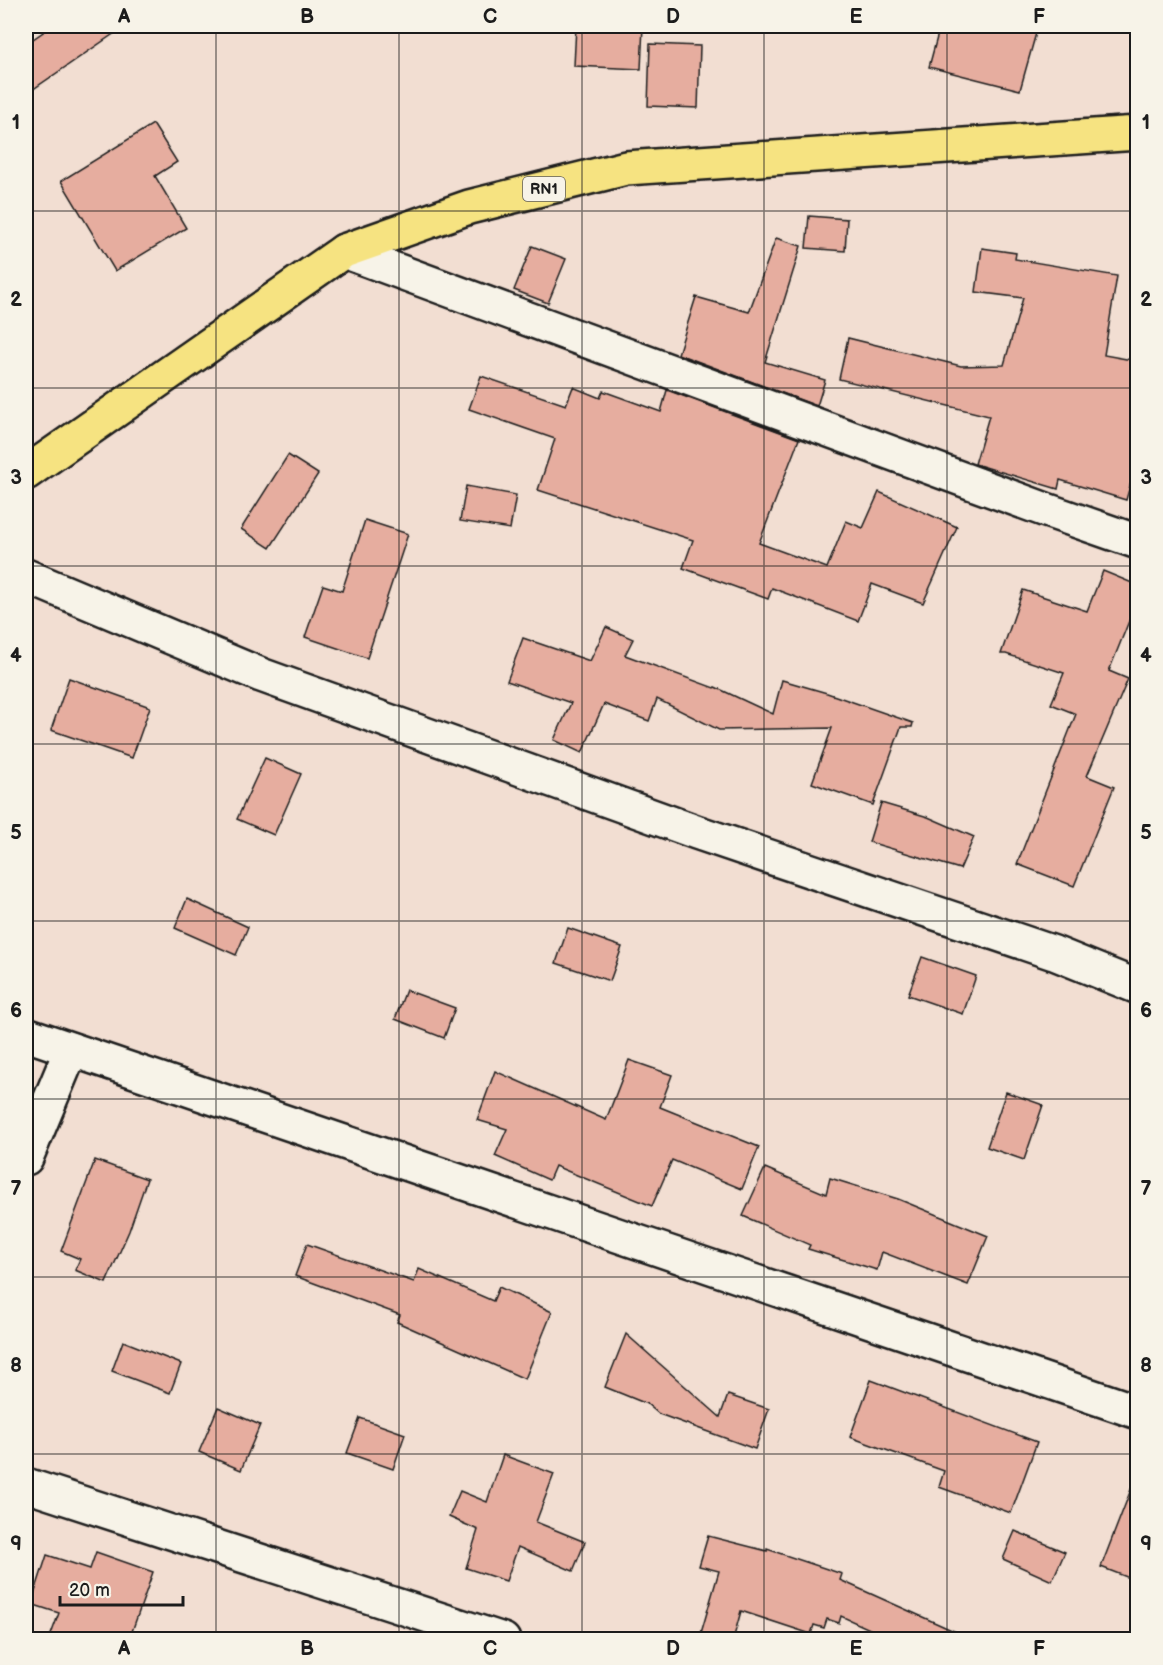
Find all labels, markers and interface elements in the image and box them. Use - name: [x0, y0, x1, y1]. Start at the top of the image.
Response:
- text: A: [117, 5, 131, 29]
- text: B: [300, 5, 314, 29]
- text: C: [483, 5, 497, 29]
- text: D: [666, 5, 680, 29]
- text: E: [850, 5, 863, 29]
- text: F: [1033, 5, 1045, 29]
- text: 1: [12, 111, 20, 135]
- text: 1: [1142, 111, 1150, 135]
- road number: RN1: [523, 177, 565, 201]
- text: 2: [10, 288, 22, 312]
- text: 2: [1140, 288, 1152, 312]
- text: 3: [10, 466, 22, 490]
- text: 3: [1140, 466, 1152, 490]
- text: 4: [10, 644, 22, 668]
- text: 4: [1140, 644, 1152, 668]
- text: 5: [10, 821, 22, 845]
- text: 5: [1140, 821, 1152, 845]
- text: 6: [10, 999, 22, 1023]
- text: 6: [1140, 999, 1152, 1023]
- text: 7: [10, 1177, 22, 1201]
- text: 7: [1140, 1177, 1152, 1201]
- text: 8: [10, 1354, 22, 1378]
- text: 8: [1140, 1354, 1152, 1378]
- text: 9: [10, 1532, 22, 1556]
- text: 9: [1140, 1532, 1152, 1556]
- scale bar: [60, 1569, 183, 1607]
- text: 20 m: [69, 1580, 110, 1601]
- text: A: [117, 1637, 131, 1661]
- text: B: [300, 1637, 314, 1661]
- text: C: [483, 1637, 497, 1661]
- text: D: [666, 1637, 680, 1661]
- text: E: [850, 1637, 863, 1661]
- text: F: [1033, 1637, 1045, 1661]

